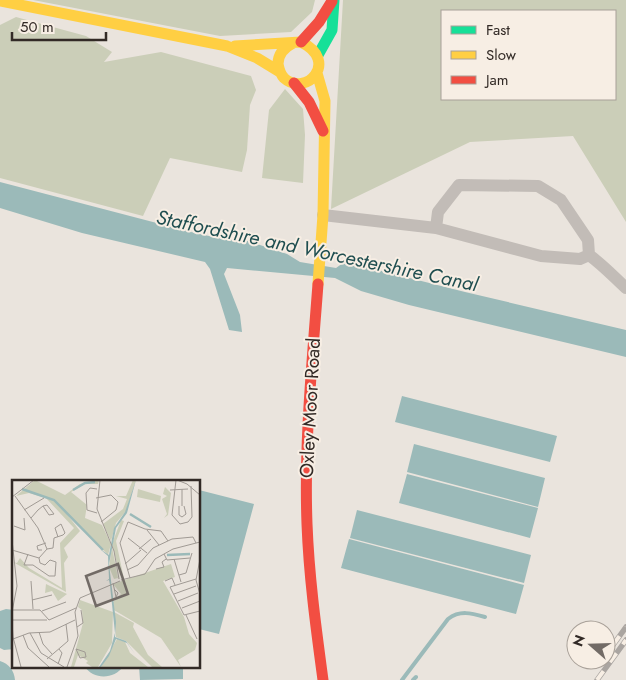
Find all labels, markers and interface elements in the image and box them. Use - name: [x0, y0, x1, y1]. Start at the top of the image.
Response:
- scale bar: [12, 10, 106, 42]
- legend: [441, 10, 616, 100]
- text: 50 m: [20, 16, 54, 38]
- text: Fast: [486, 19, 510, 41]
- text: Slow: [486, 44, 517, 66]
- text: Jam: [484, 69, 509, 91]
- water label: Staffordshire and Worcestershire Canal: [154, 203, 482, 300]
- street label: Oxley Moor Road: [293, 337, 327, 479]
- inset map: [12, 480, 200, 668]
- north arrow: [566, 620, 616, 670]
- text: N: [567, 632, 590, 649]

